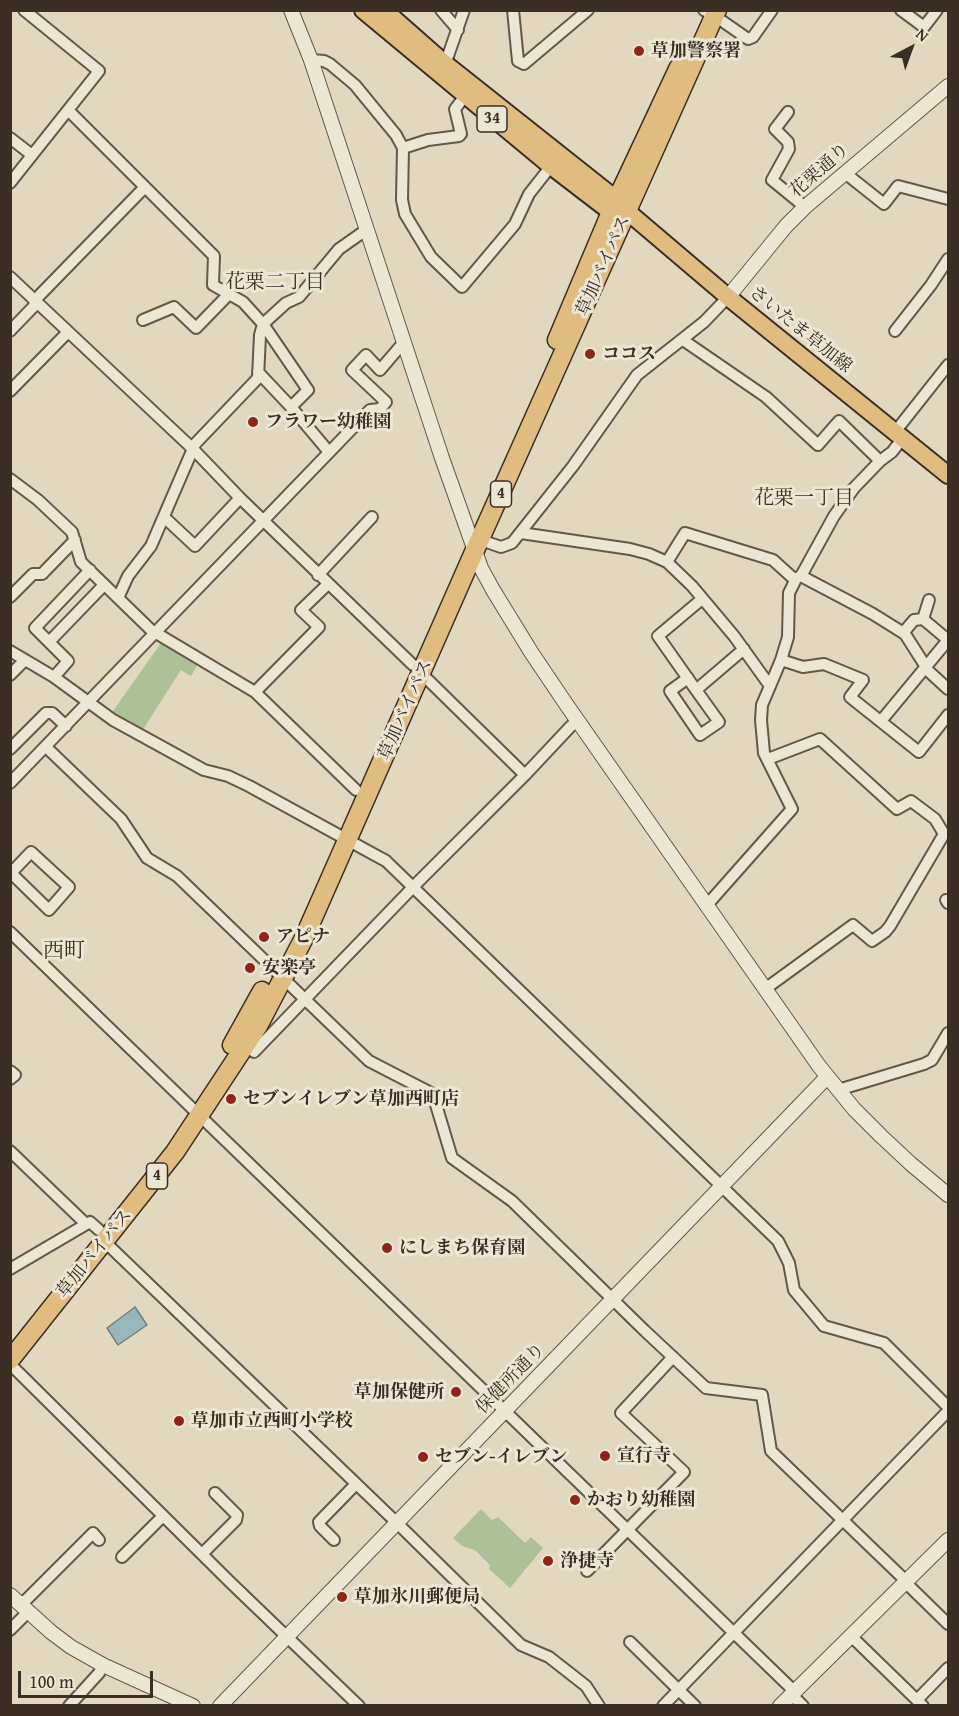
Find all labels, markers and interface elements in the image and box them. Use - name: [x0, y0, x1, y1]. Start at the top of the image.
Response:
- north arrow: [881, 18, 941, 78]
- text: N: [911, 22, 935, 47]
- place label: 草加警察署: [651, 40, 741, 62]
- marker: 草加警察署: [632, 44, 646, 58]
- road number: 34: [477, 106, 507, 132]
- street label: 花栗通り: [786, 139, 854, 203]
- street label: 草加バイパス: [572, 212, 636, 320]
- district label: 花栗二丁目: [225, 271, 325, 295]
- street label: さいたま草加線: [744, 282, 856, 378]
- place label: ココス: [602, 343, 656, 365]
- marker: ココス: [583, 347, 597, 361]
- place label: フラワー幼稚園: [265, 411, 391, 433]
- marker: フラワー幼稚園: [246, 415, 260, 429]
- road number: 4: [490, 481, 512, 507]
- district label: 花栗一丁目: [754, 487, 854, 511]
- street label: 草加バイパス: [374, 656, 438, 764]
- place label: アピナ: [276, 926, 330, 948]
- marker: アピナ: [257, 930, 271, 944]
- district label: 西町: [43, 939, 85, 965]
- place label: 安楽亭: [262, 957, 316, 979]
- marker: 安楽亭: [243, 961, 257, 975]
- place label: セブンイレブン草加西町店: [243, 1088, 459, 1110]
- marker: セブンイレブン草加西町店: [224, 1092, 238, 1106]
- road number: 4: [146, 1163, 168, 1189]
- street label: 草加バイパス: [53, 1205, 137, 1303]
- place label: にしまち保育園: [399, 1237, 525, 1259]
- marker: にしまち保育園: [380, 1241, 394, 1255]
- street label: 保健所通り: [472, 1339, 550, 1419]
- place label: 草加保健所: [354, 1381, 444, 1403]
- marker: 草加保健所: [449, 1385, 463, 1399]
- place label: 草加市立西町小学校: [191, 1410, 353, 1432]
- marker: 草加市立西町小学校: [172, 1414, 186, 1428]
- place label: 宣行寺: [617, 1445, 671, 1467]
- place label: セブン-イレブン: [435, 1446, 568, 1468]
- marker: 宣行寺: [598, 1449, 612, 1463]
- marker: セブン-イレブン: [416, 1450, 430, 1464]
- place label: かおり幼稚園: [587, 1489, 695, 1511]
- marker: かおり幼稚園: [568, 1493, 582, 1507]
- place label: 浄捷寺: [560, 1550, 614, 1572]
- marker: 浄捷寺: [541, 1554, 555, 1568]
- place label: 草加氷川郵便局: [354, 1586, 480, 1608]
- marker: 草加氷川郵便局: [335, 1590, 349, 1604]
- scale bar: [21, 1659, 156, 1697]
- text: 100 m: [29, 1668, 74, 1695]

